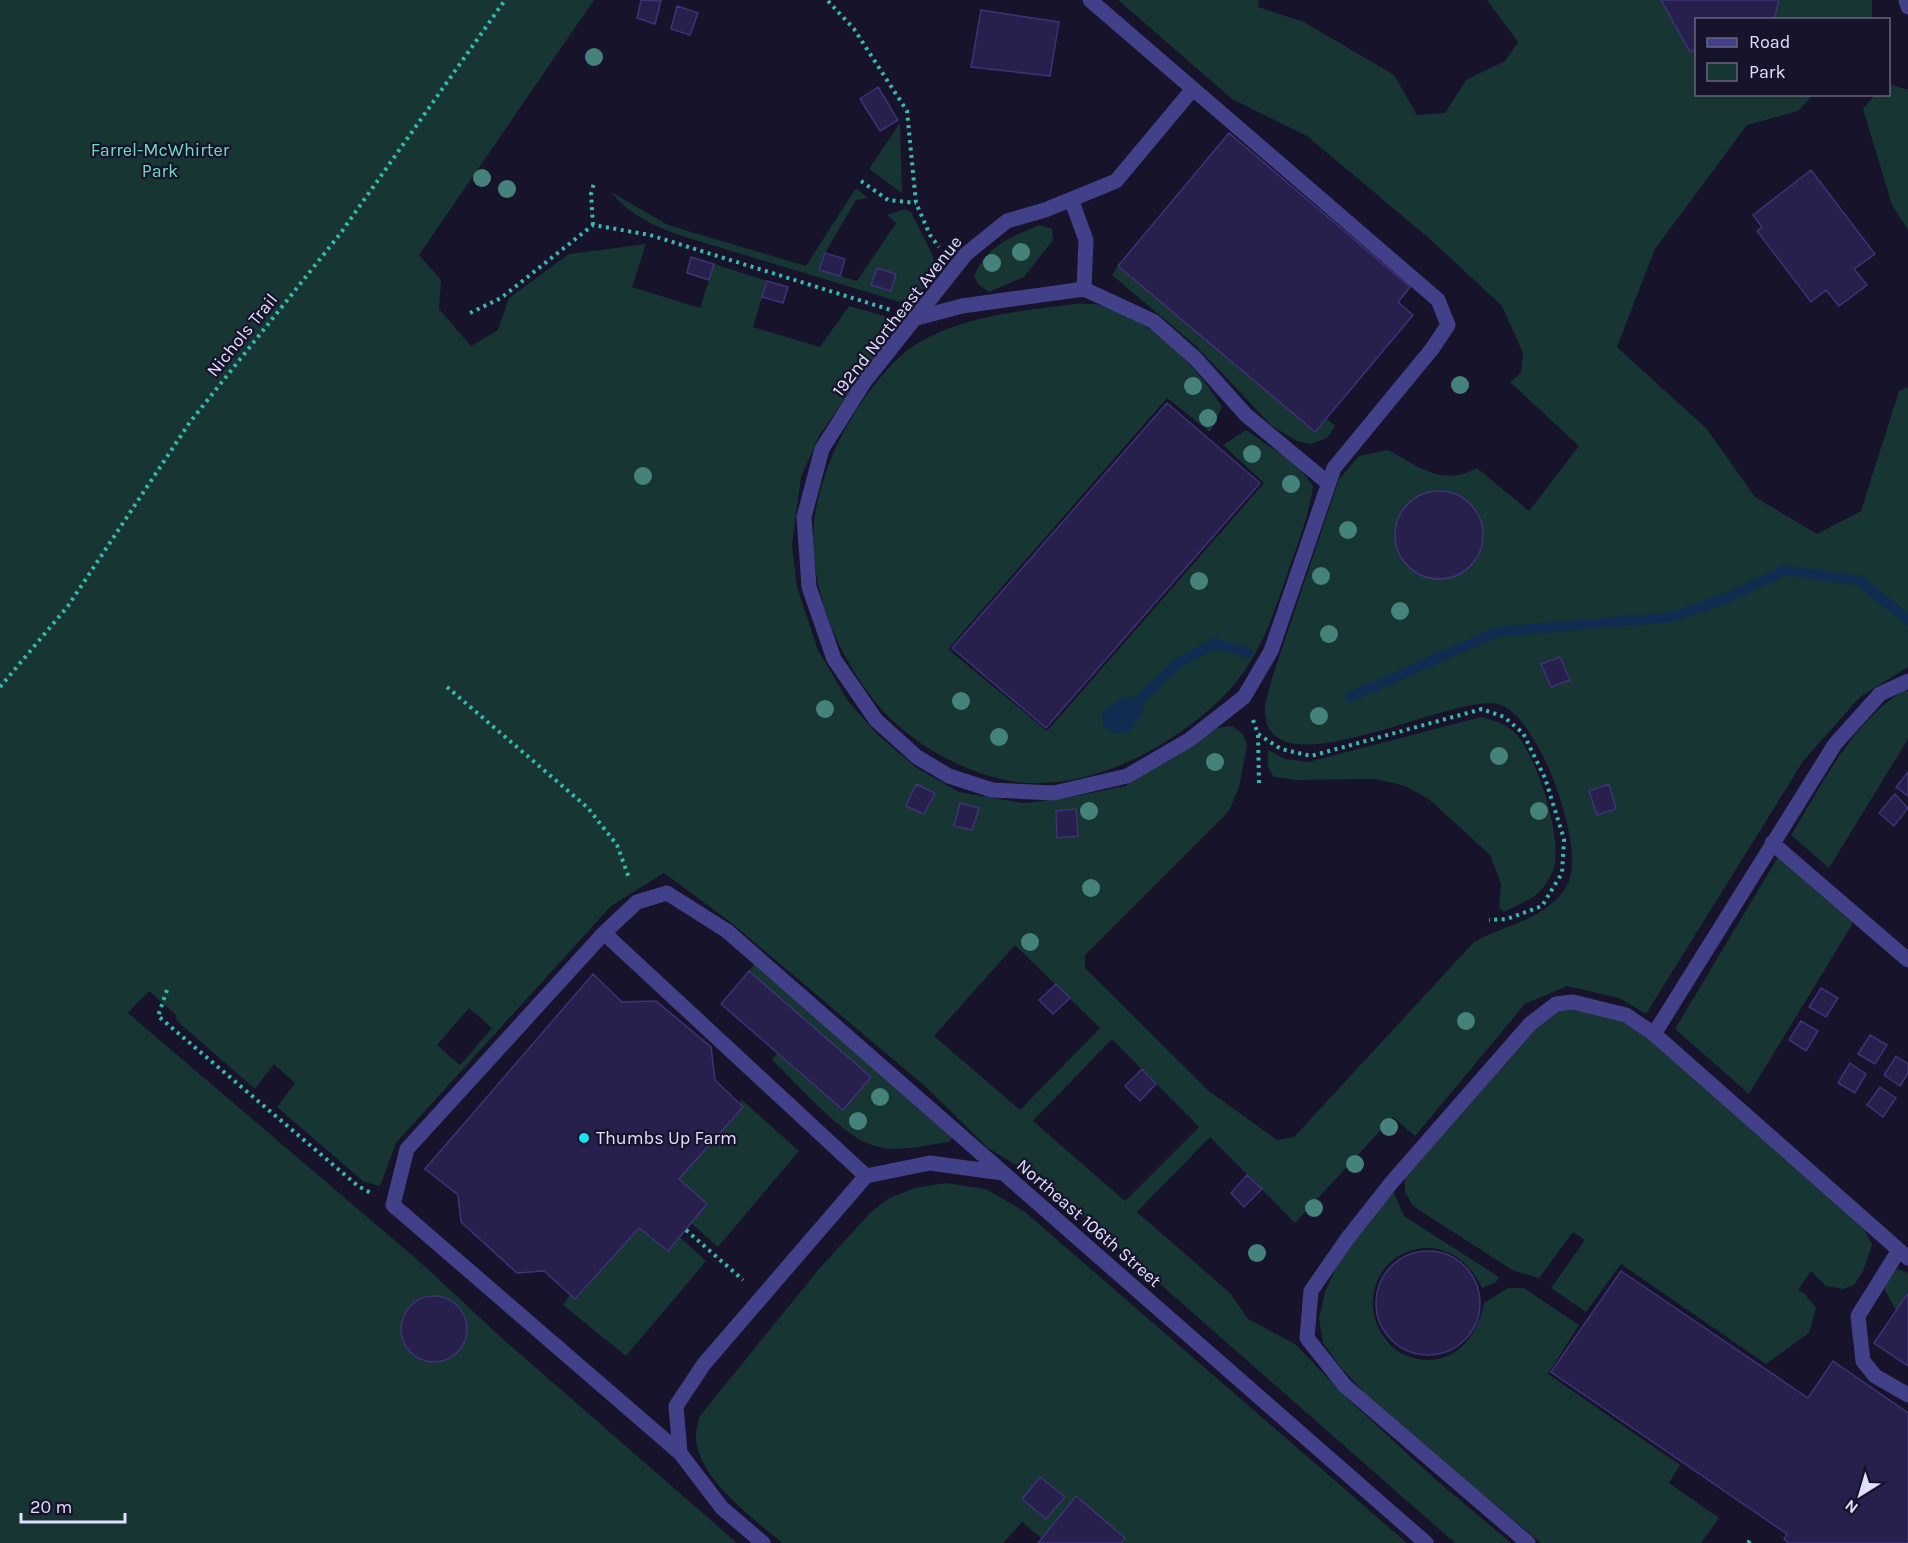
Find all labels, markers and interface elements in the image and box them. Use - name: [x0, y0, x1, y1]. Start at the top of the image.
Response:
- legend: [1695, 18, 1890, 96]
- text: Road: [1749, 31, 1790, 53]
- text: Park: [1749, 61, 1786, 83]
- park label: Farrel-McWhirter Park: [91, 139, 230, 182]
- street label: 192nd Northeast Avenue: [827, 231, 967, 401]
- street label: Nichols Trail: [202, 289, 282, 381]
- place label: Thumbs Up Farm: [596, 1127, 737, 1149]
- marker: Thumbs Up Farm: [577, 1131, 591, 1145]
- street label: Northeast 106th Street: [1012, 1154, 1166, 1292]
- north arrow: [1830, 1465, 1890, 1525]
- scale bar: [21, 1486, 124, 1524]
- text: 20 m: [30, 1496, 72, 1518]
- text: N: [1841, 1496, 1862, 1518]

